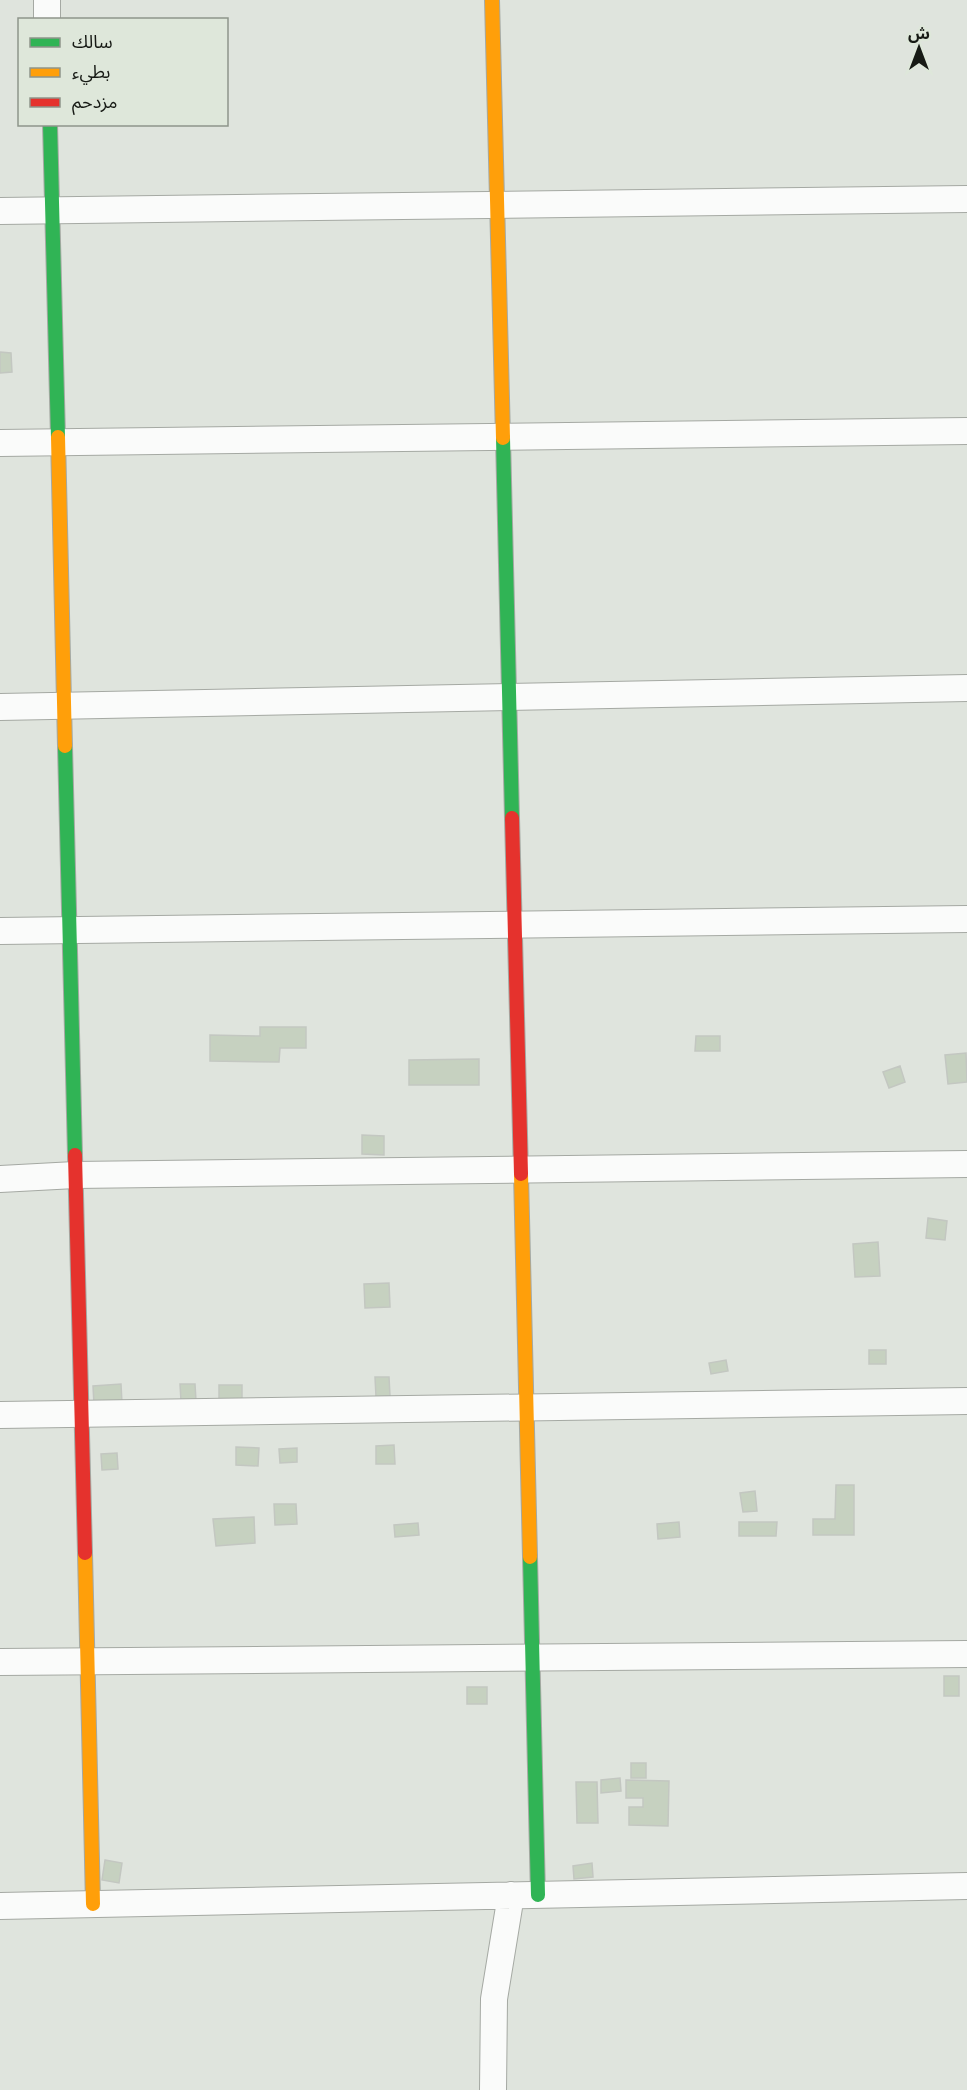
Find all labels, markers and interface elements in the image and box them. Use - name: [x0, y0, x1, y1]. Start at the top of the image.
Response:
- legend: [18, 18, 228, 126]
- north arrow: [889, 18, 949, 78]
- text: ش: [908, 22, 930, 46]
- text: سالك: [72, 29, 113, 56]
- text: بطيء: [72, 59, 110, 86]
- text: مزدحم: [72, 89, 117, 116]

